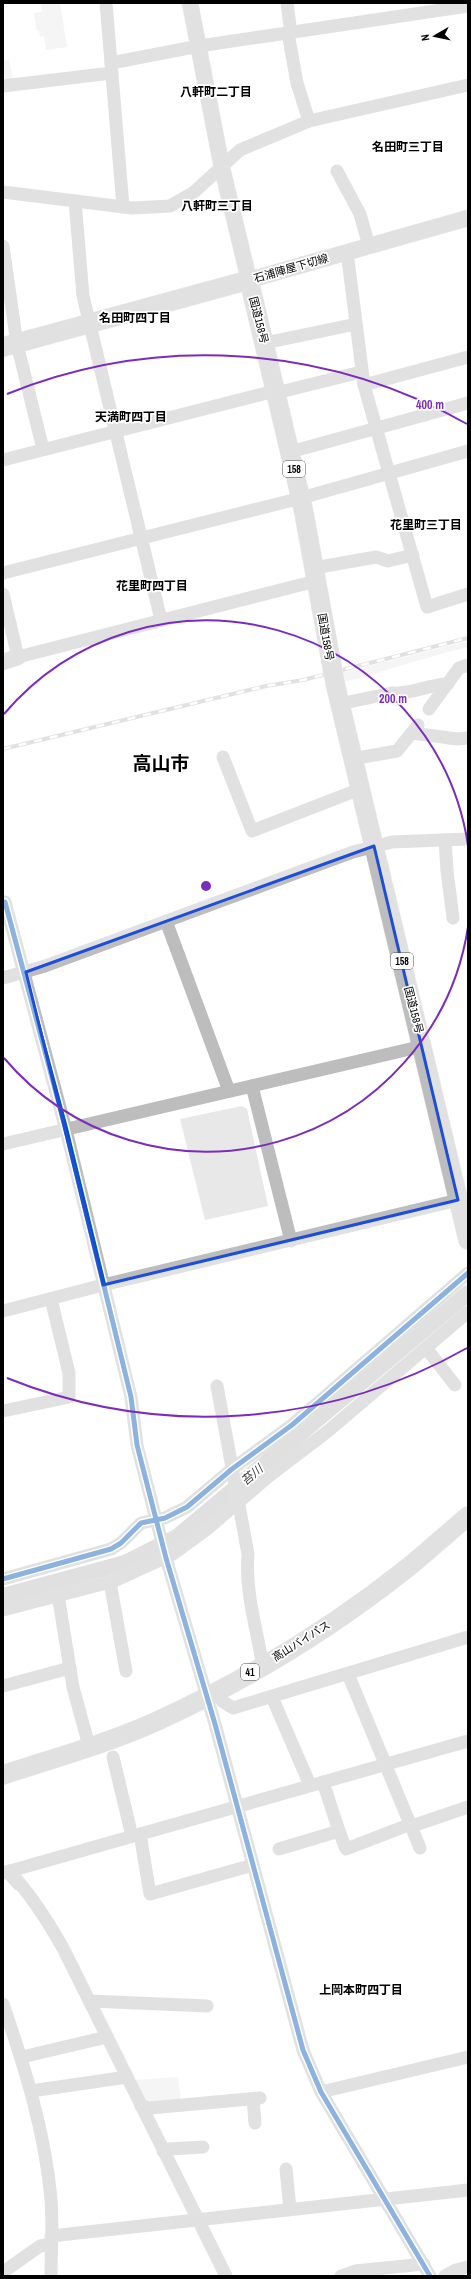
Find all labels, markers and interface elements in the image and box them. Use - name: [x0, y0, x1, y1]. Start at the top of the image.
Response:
- north arrow: [415, 16, 455, 56]
- text: N: [418, 33, 433, 42]
- district label: 八軒町二丁目: [180, 84, 252, 100]
- district label: 名田町三丁目: [372, 139, 444, 155]
- district label: 八軒町三丁目: [181, 198, 253, 214]
- street label: 石浦陣屋下切線: [252, 251, 330, 285]
- street label: 国道158号: [246, 295, 272, 345]
- district label: 名田町四丁目: [99, 310, 171, 326]
- text: 400 m: [416, 397, 444, 413]
- district label: 天満町四丁目: [95, 409, 167, 425]
- road number: 158: [283, 461, 305, 477]
- district label: 花里町三丁目: [390, 517, 462, 533]
- district label: 花里町四丁目: [116, 578, 188, 594]
- street label: 国道158号: [315, 612, 337, 662]
- text: 200 m: [379, 691, 407, 707]
- district label: 高山市: [132, 750, 190, 776]
- centre of rings: [199, 879, 213, 893]
- road number: 158: [391, 953, 413, 969]
- street label: 国道158号: [401, 985, 427, 1035]
- water label: 苔川: [238, 1460, 268, 1489]
- street label: 高山バイパス: [269, 1618, 333, 1664]
- road number: 41: [241, 1664, 259, 1680]
- district label: 上岡本町四丁目: [319, 1982, 403, 1998]

